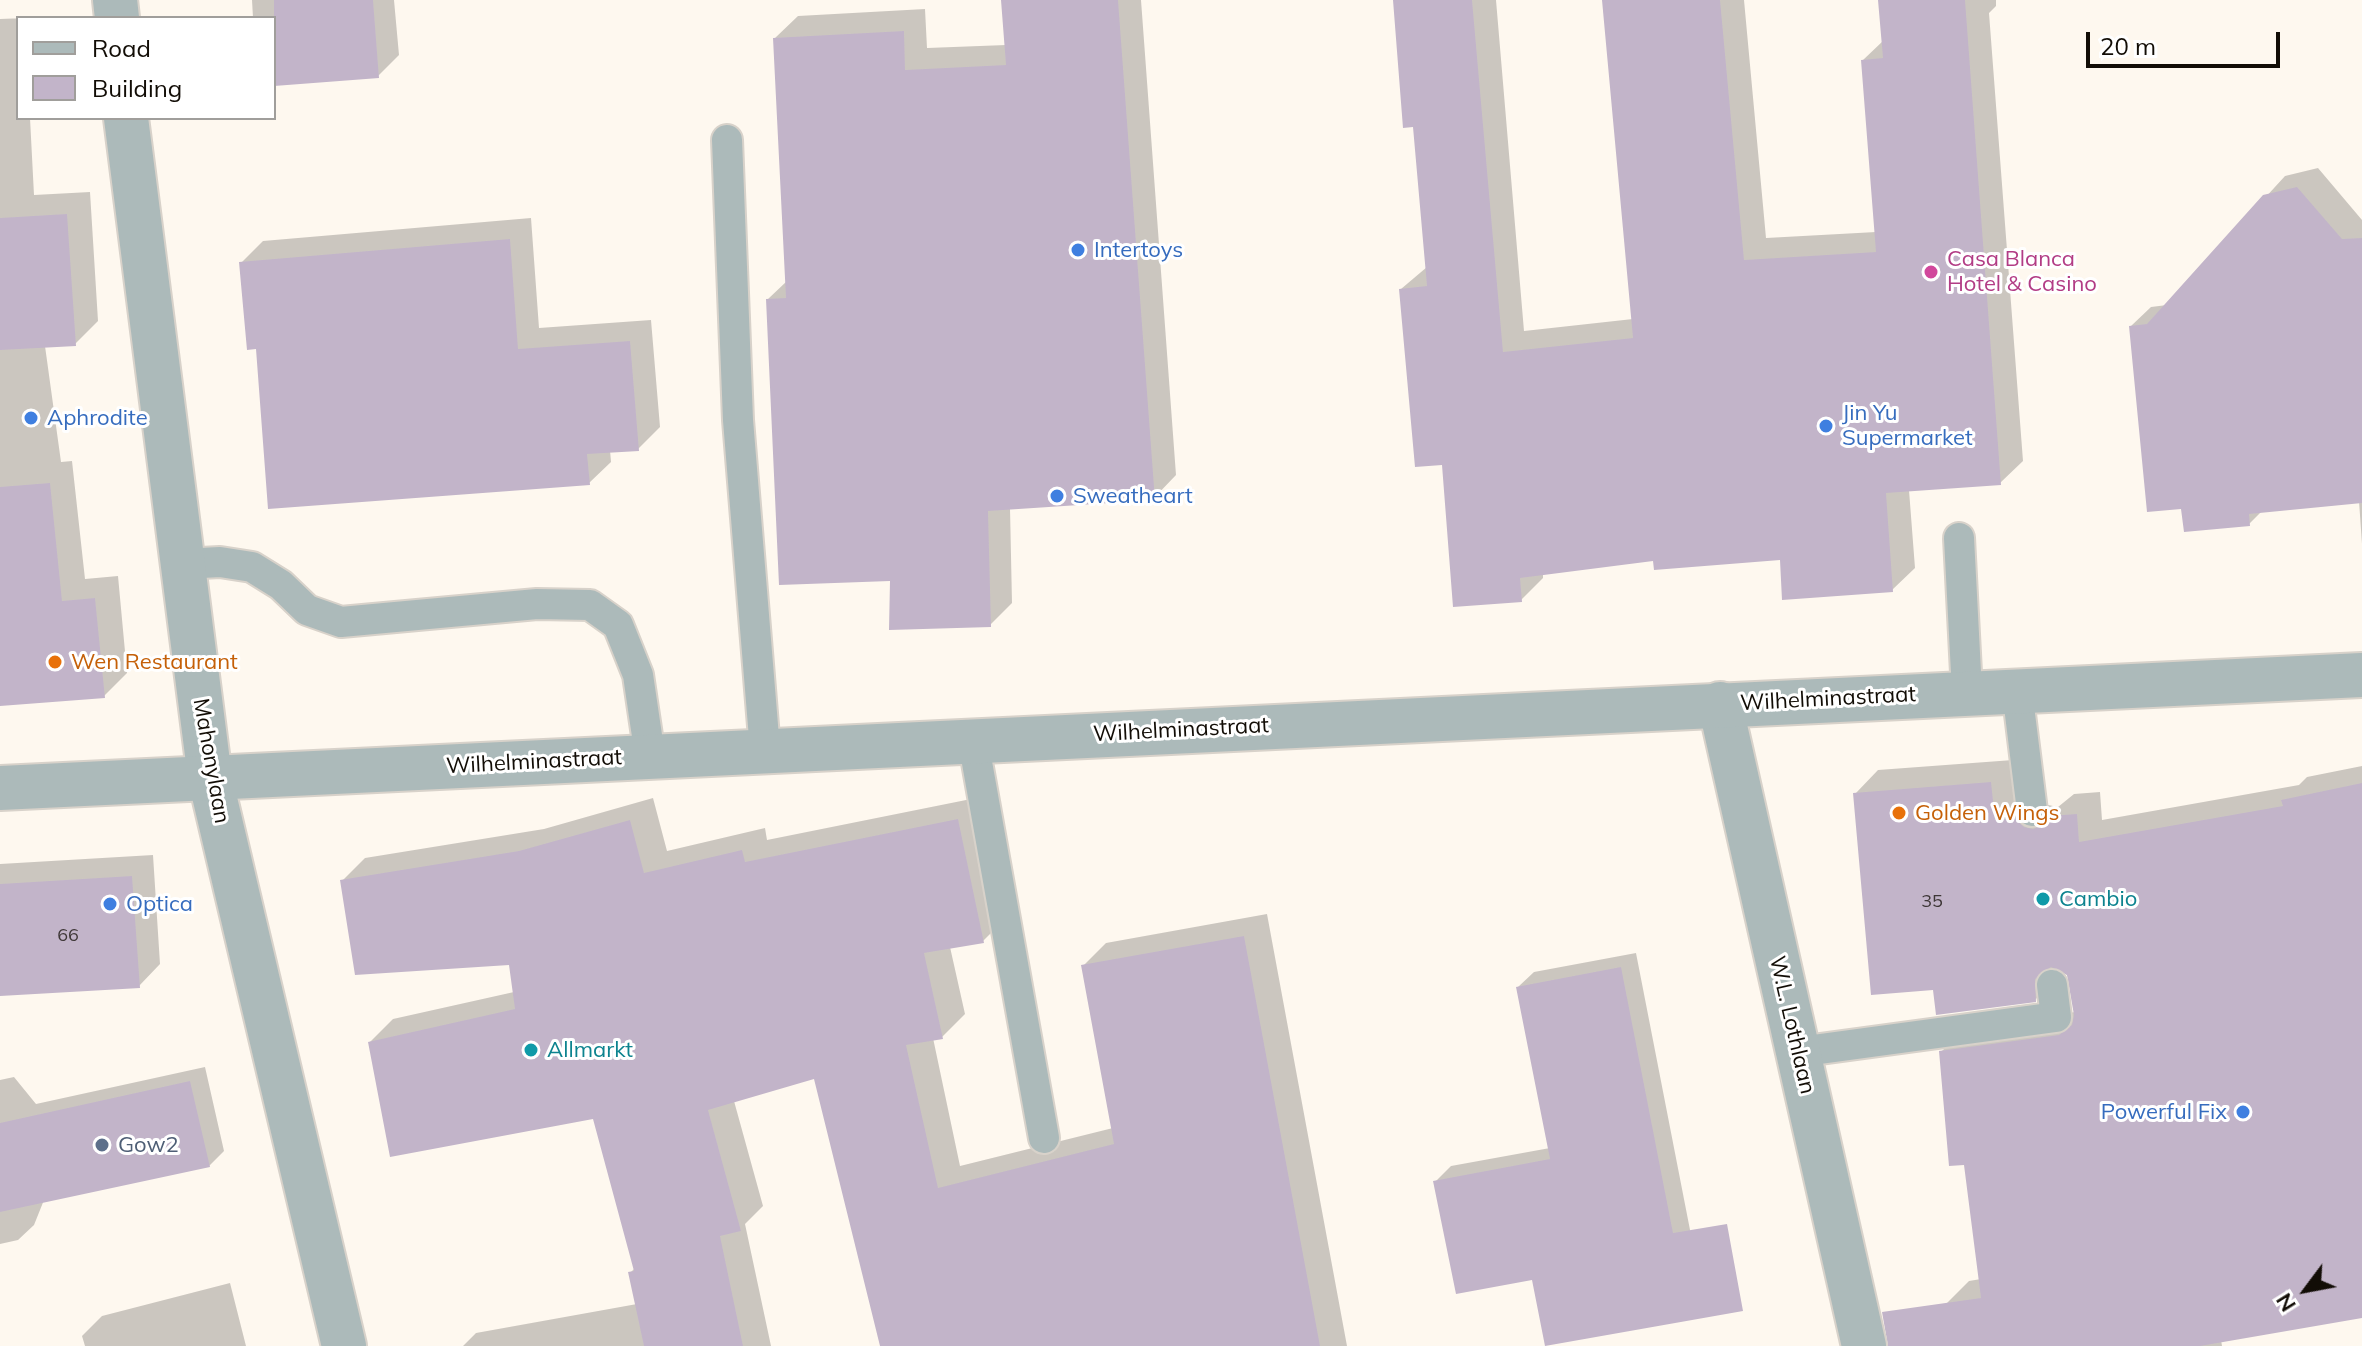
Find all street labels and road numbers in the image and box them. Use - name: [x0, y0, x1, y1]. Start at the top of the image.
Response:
- street label: Wilhelminastraat: [1739, 681, 1917, 717]
- street label: Mahonylaan: [187, 696, 235, 826]
- street label: Wilhelminastraat: [1092, 712, 1270, 748]
- street label: Wilhelminastraat: [445, 744, 623, 780]
- street label: W.L. Lothlaan: [1763, 953, 1821, 1097]

